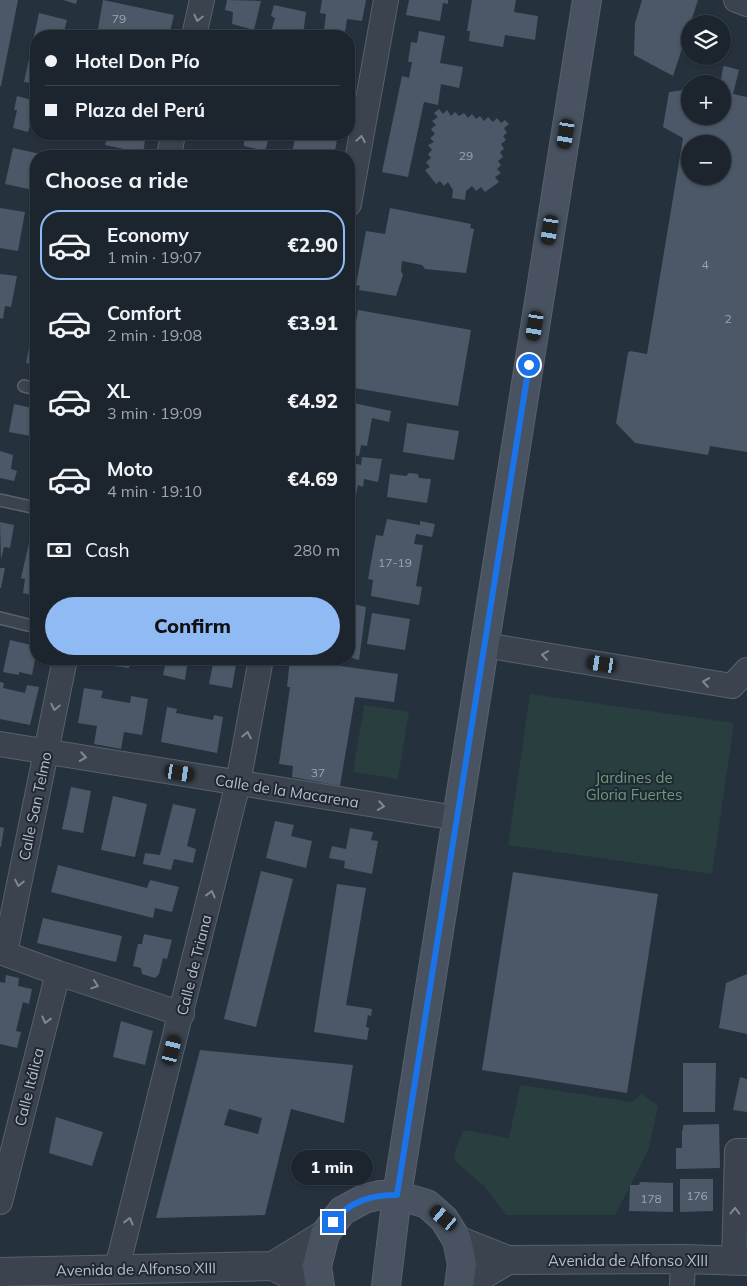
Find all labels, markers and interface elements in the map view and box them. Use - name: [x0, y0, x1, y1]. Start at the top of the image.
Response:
- house number: 79: [112, 11, 126, 26]
- one-way arrow: [193, 14, 204, 23]
- map controls: [681, 15, 731, 185]
- button: layers: [681, 15, 731, 65]
- text: Hotel Don Pío: [75, 49, 200, 73]
- button: +: [681, 75, 731, 125]
- text: Plaza del Perú: [75, 98, 205, 122]
- car: [556, 118, 575, 150]
- one-way arrow: [355, 134, 365, 143]
- button: −: [681, 135, 731, 185]
- house number: 29: [459, 148, 473, 163]
- text: Choose a ride: [45, 166, 188, 194]
- car: [540, 214, 559, 246]
- icon: car: [47, 223, 92, 268]
- text: Economy: [107, 223, 189, 247]
- text: €2.90: [287, 233, 338, 257]
- text: 1 min · 19:07: [107, 247, 202, 267]
- house number: 4: [701, 257, 709, 272]
- icon: car: [47, 301, 92, 346]
- text: Comfort: [107, 301, 181, 325]
- car: [525, 310, 544, 342]
- text: €3.91: [287, 311, 338, 335]
- house number: 2: [724, 311, 732, 326]
- text: 2 min · 19:08: [107, 325, 202, 345]
- route start: [518, 354, 540, 376]
- icon: car: [47, 379, 92, 424]
- text: XL: [107, 379, 130, 403]
- text: €4.92: [287, 389, 338, 413]
- text: 3 min · 19:09: [107, 403, 202, 423]
- icon: car: [47, 457, 92, 502]
- text: Moto: [107, 457, 153, 481]
- text: €4.69: [287, 467, 338, 491]
- text: 4 min · 19:10: [107, 481, 202, 501]
- icon: cash: [45, 536, 73, 564]
- text: Cash: [85, 538, 130, 562]
- text: 280 m: [293, 540, 340, 560]
- house number: 17-19: [378, 555, 412, 570]
- button: Confirm: [45, 597, 340, 655]
- one-way arrow: [541, 651, 550, 661]
- car: [586, 654, 617, 674]
- one-way arrow: [701, 677, 710, 687]
- one-way arrow: [51, 702, 61, 711]
- one-way arrow: [241, 731, 252, 740]
- street label: Calle San Telmo: [14, 750, 56, 862]
- one-way arrow: [78, 752, 87, 762]
- car: [164, 763, 195, 783]
- house number: 37: [311, 765, 325, 780]
- park label: Jardines de Gloria Fuertes: [586, 768, 682, 804]
- street label: Calle de la Macarena: [214, 770, 360, 812]
- one-way arrow: [377, 801, 386, 811]
- one-way arrow: [14, 878, 25, 887]
- one-way arrow: [205, 889, 216, 898]
- street label: Calle de Triana: [172, 913, 216, 1017]
- one-way arrow: [91, 980, 99, 990]
- one-way arrow: [41, 1016, 52, 1025]
- car: [161, 1034, 182, 1066]
- street label: Calle Itálica: [10, 1046, 48, 1128]
- callout: 1 min: [292, 1150, 374, 1184]
- text: 1 min: [311, 1157, 353, 1177]
- house number: 176: [686, 1188, 708, 1203]
- house number: 178: [640, 1191, 662, 1206]
- car: [427, 1203, 460, 1233]
- one-way arrow: [730, 1207, 740, 1215]
- route end: [322, 1211, 344, 1233]
- one-way arrow: [123, 1217, 134, 1226]
- street label: Avenida de Alfonso XIII: [548, 1251, 708, 1270]
- street label: Avenida de Alfonso XIII: [56, 1258, 216, 1280]

